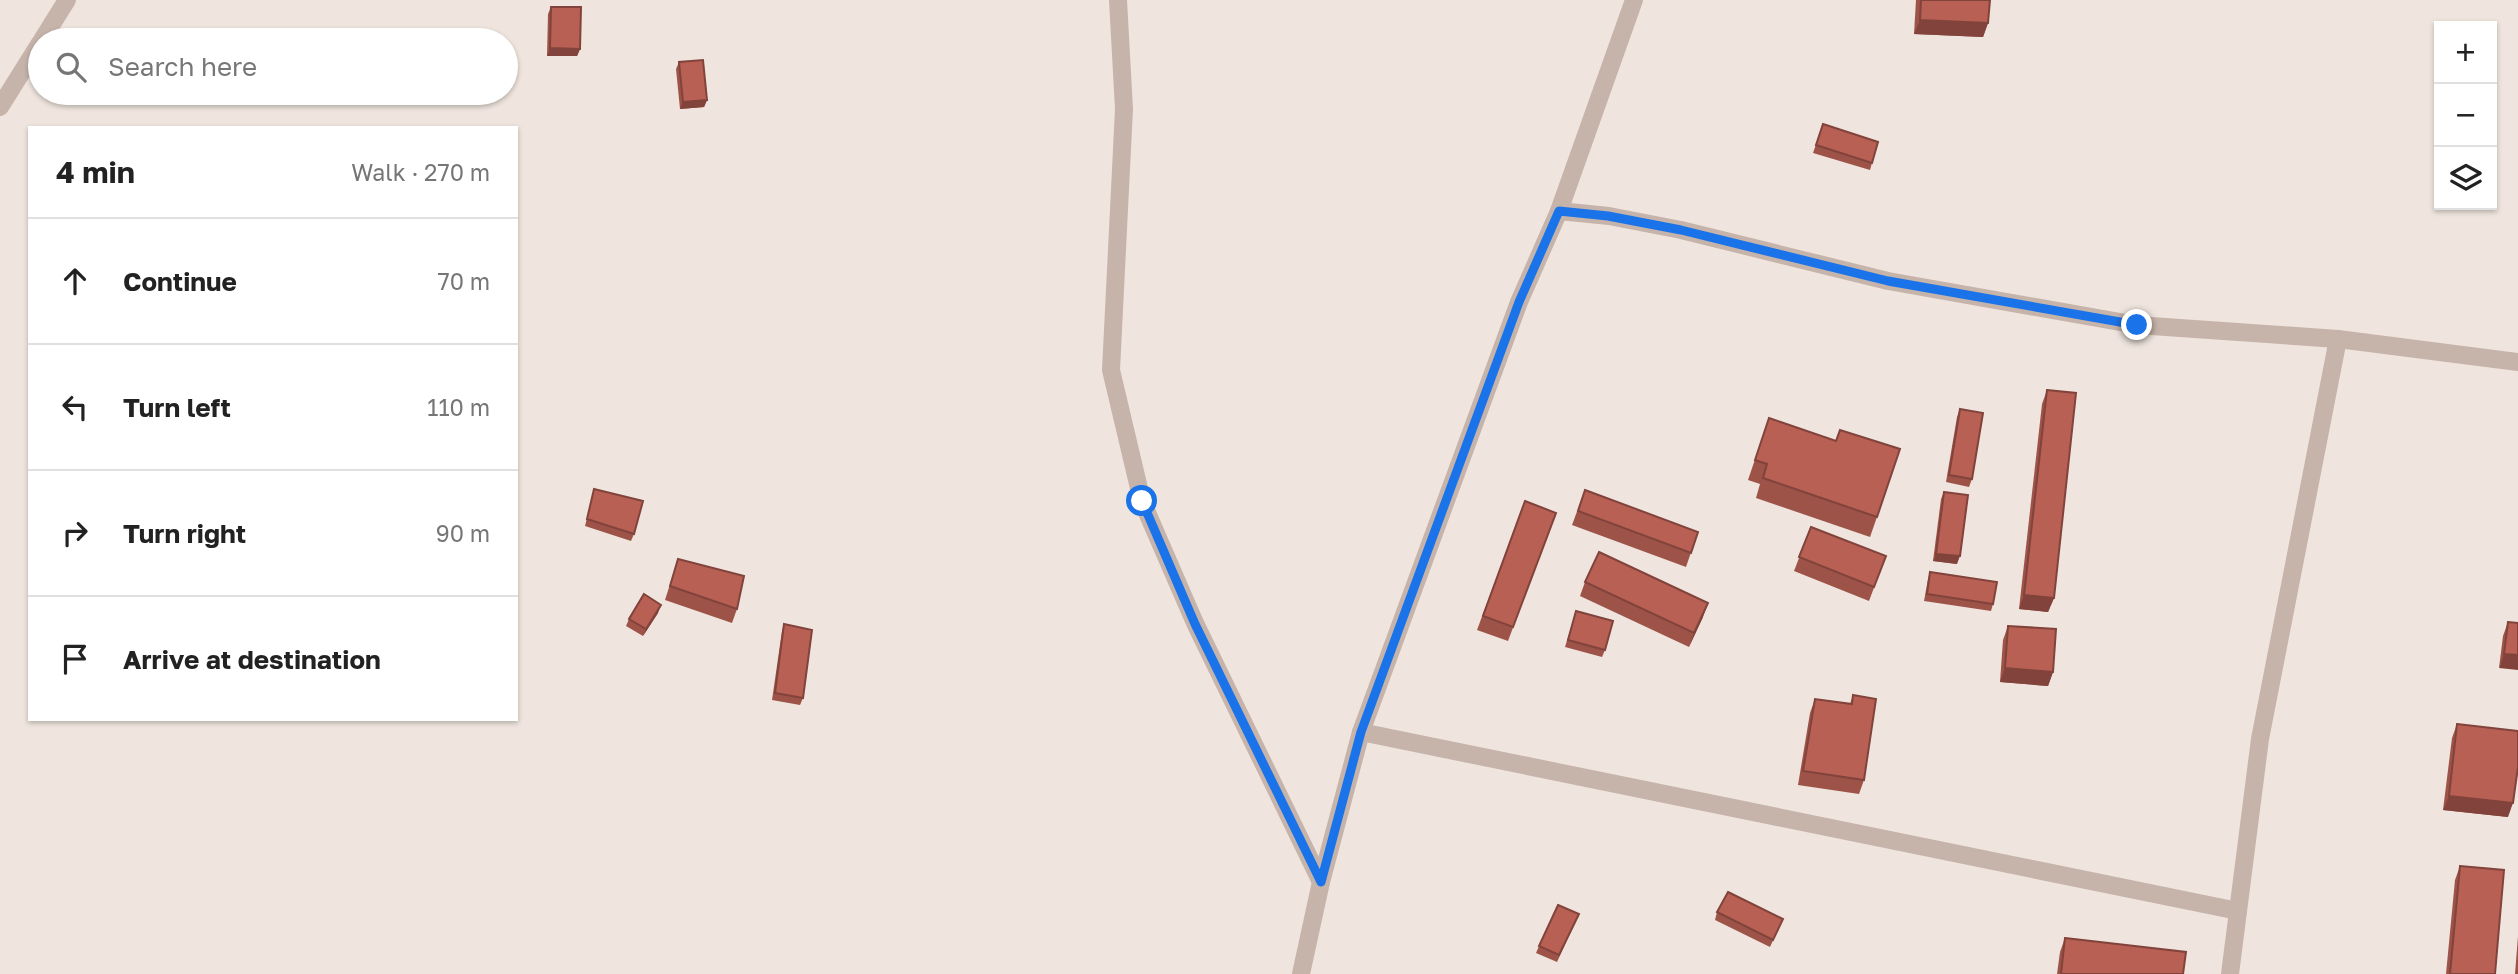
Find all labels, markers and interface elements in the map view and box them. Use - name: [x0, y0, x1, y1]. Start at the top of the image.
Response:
- map controls: [2434, 21, 2497, 210]
- button: +: [2434, 21, 2497, 84]
- search box: [28, 28, 518, 105]
- icon: search: [52, 48, 90, 86]
- text: Search here: [108, 51, 257, 82]
- button: −: [2434, 84, 2497, 147]
- button: layers: [2434, 147, 2497, 210]
- text: 4 min: [56, 154, 135, 190]
- text: Walk · 270 m: [351, 158, 490, 186]
- icon: ahead: [56, 262, 94, 300]
- text: Continue: [123, 266, 237, 297]
- text: 70 m: [437, 267, 490, 295]
- route end: [2121, 309, 2152, 340]
- icon: left: [56, 388, 94, 426]
- text: Turn left: [123, 392, 231, 423]
- text: 110 m: [427, 393, 490, 421]
- route start: [1126, 485, 1157, 516]
- icon: right: [56, 514, 94, 552]
- text: Turn right: [123, 518, 246, 549]
- text: 90 m: [436, 519, 490, 547]
- icon: arrive: [56, 640, 94, 678]
- text: Arrive at destination: [123, 644, 381, 675]

